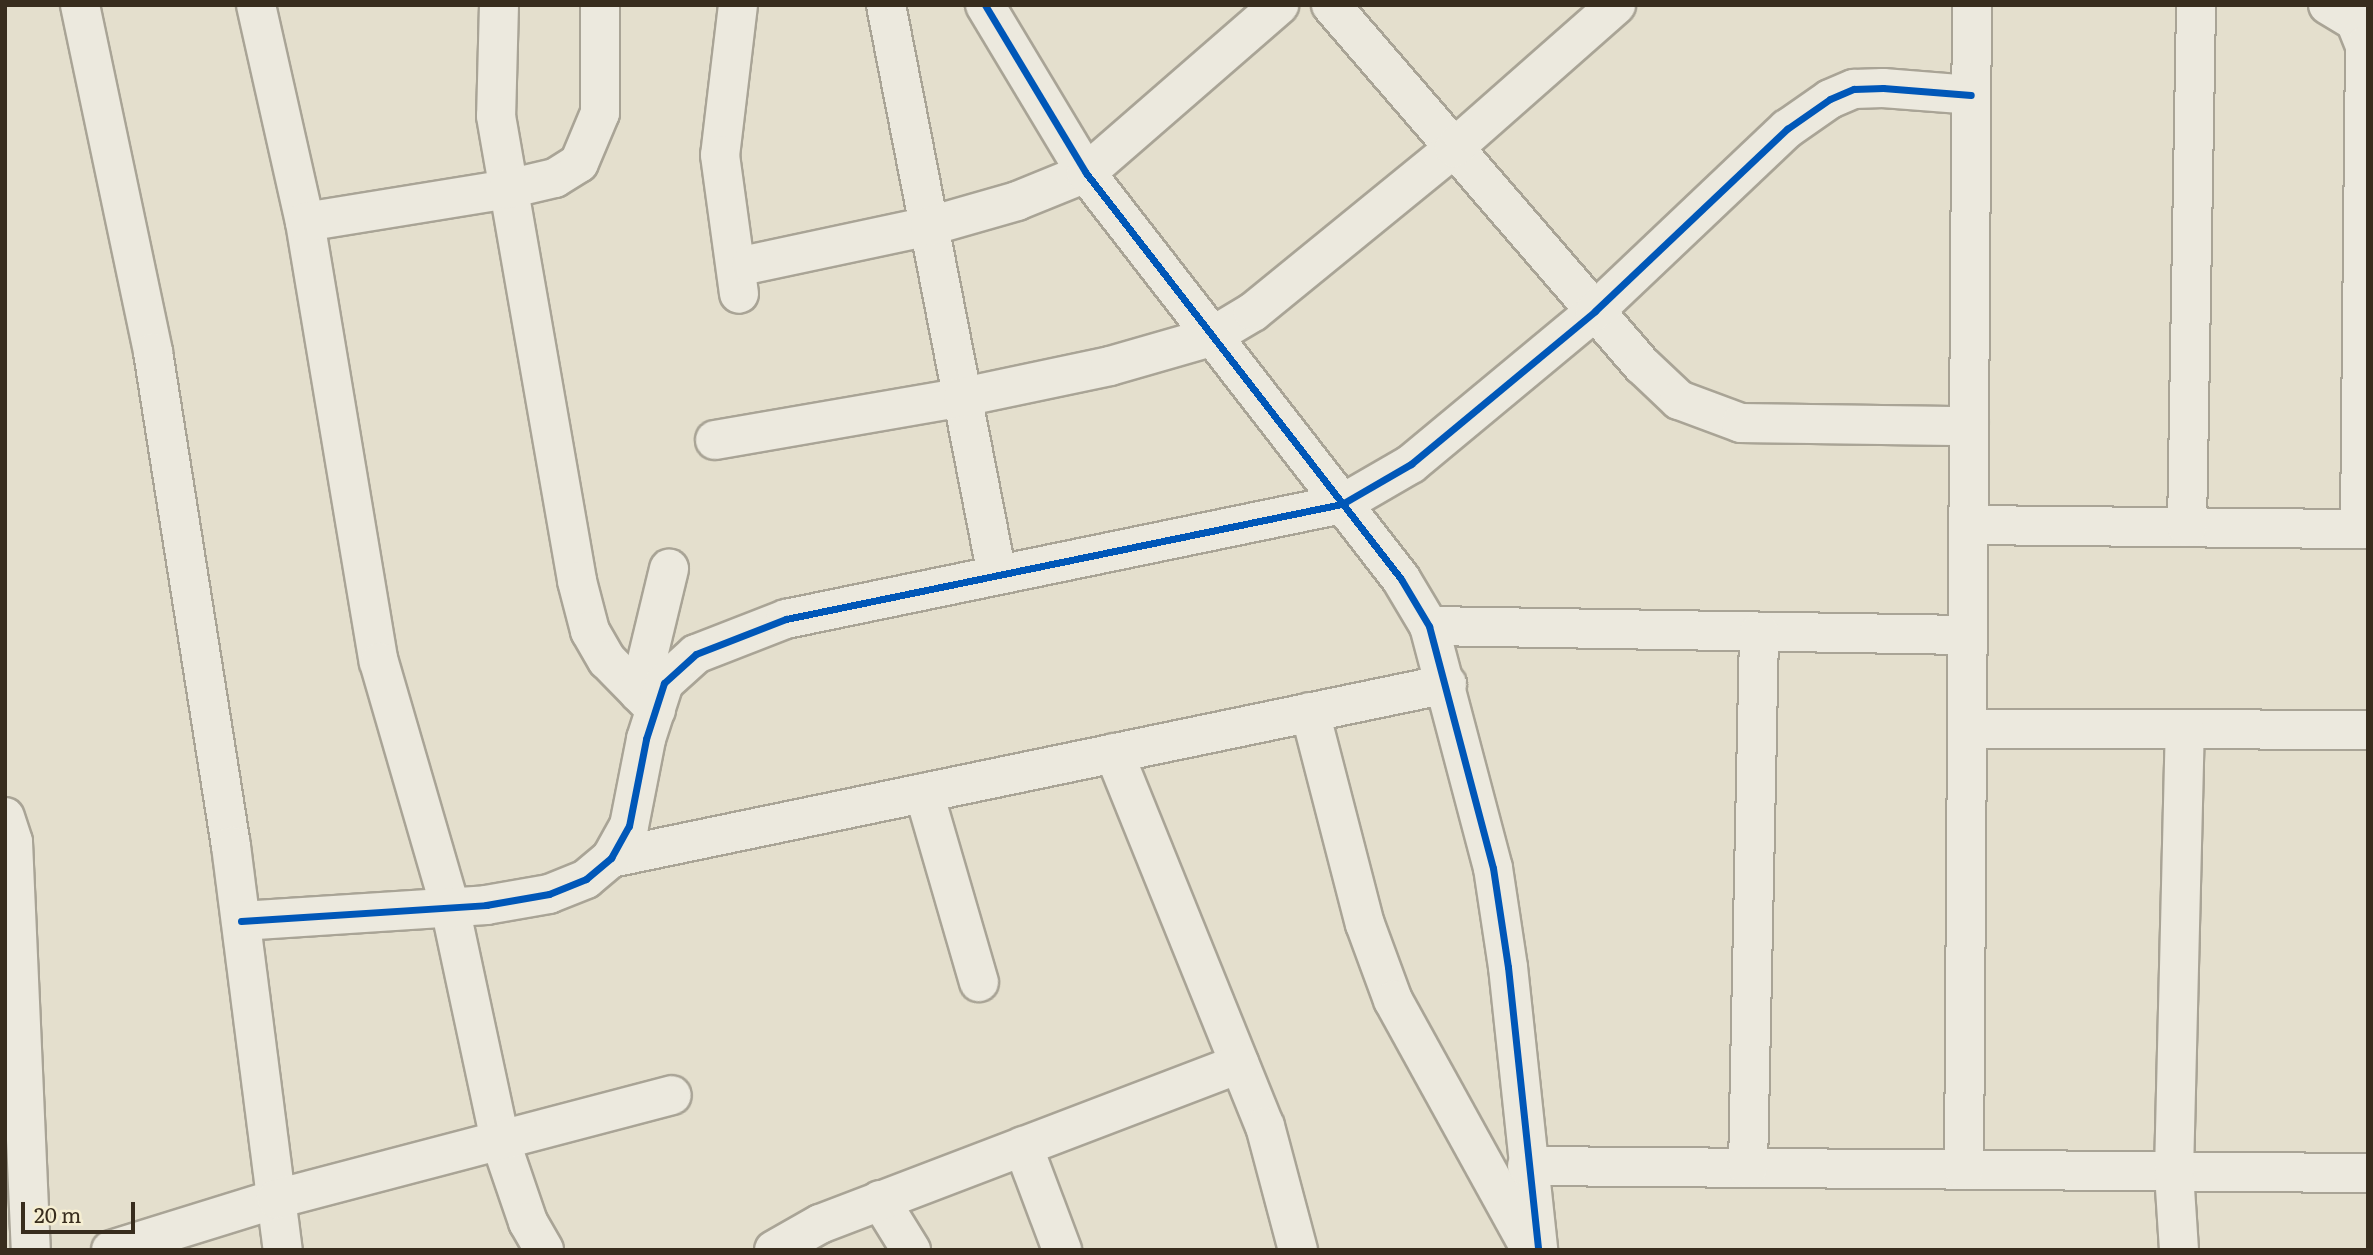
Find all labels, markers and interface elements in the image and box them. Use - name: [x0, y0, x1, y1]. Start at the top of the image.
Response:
- scale bar: [24, 1188, 138, 1232]
- text: 20 m: [34, 1198, 81, 1229]

